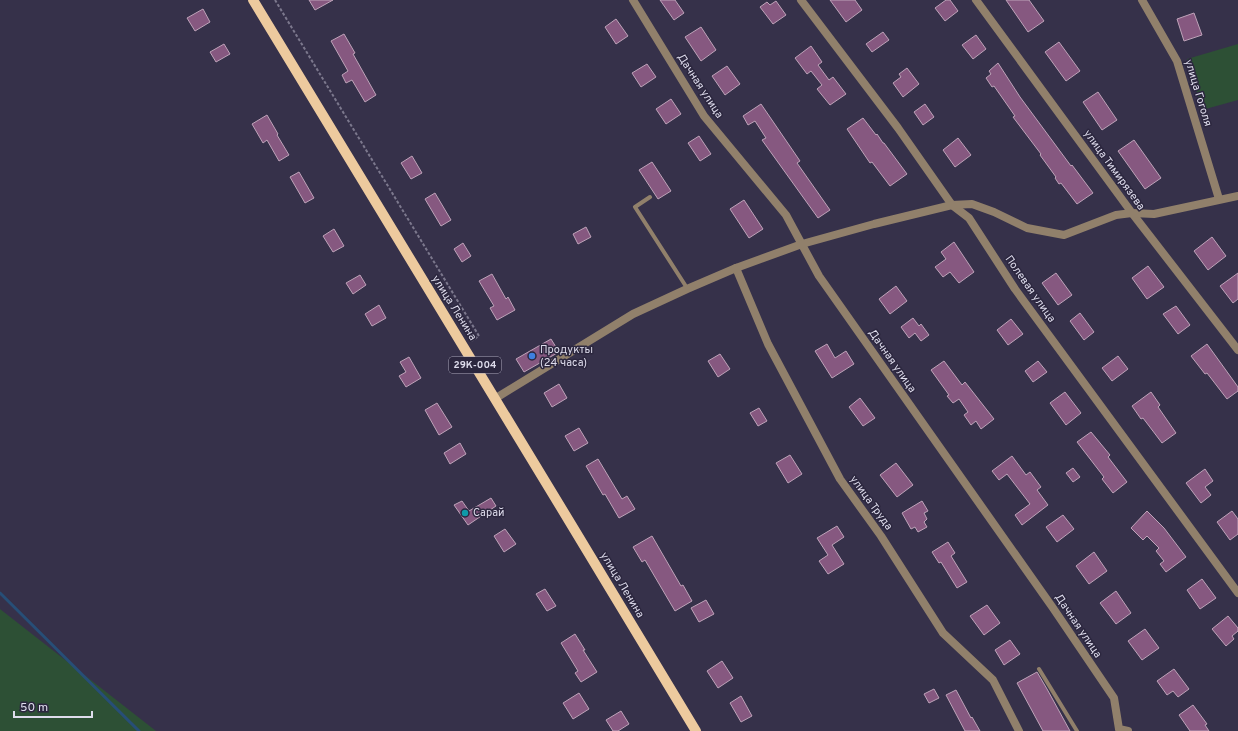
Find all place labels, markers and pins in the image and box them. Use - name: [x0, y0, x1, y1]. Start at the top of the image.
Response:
- place label: Продукты (24 часа): [540, 343, 593, 370]
- marker: Продукты (24 часа): [527, 351, 537, 361]
- place label: Сарай: [473, 506, 505, 520]
- marker: Сарай: [460, 508, 470, 518]

